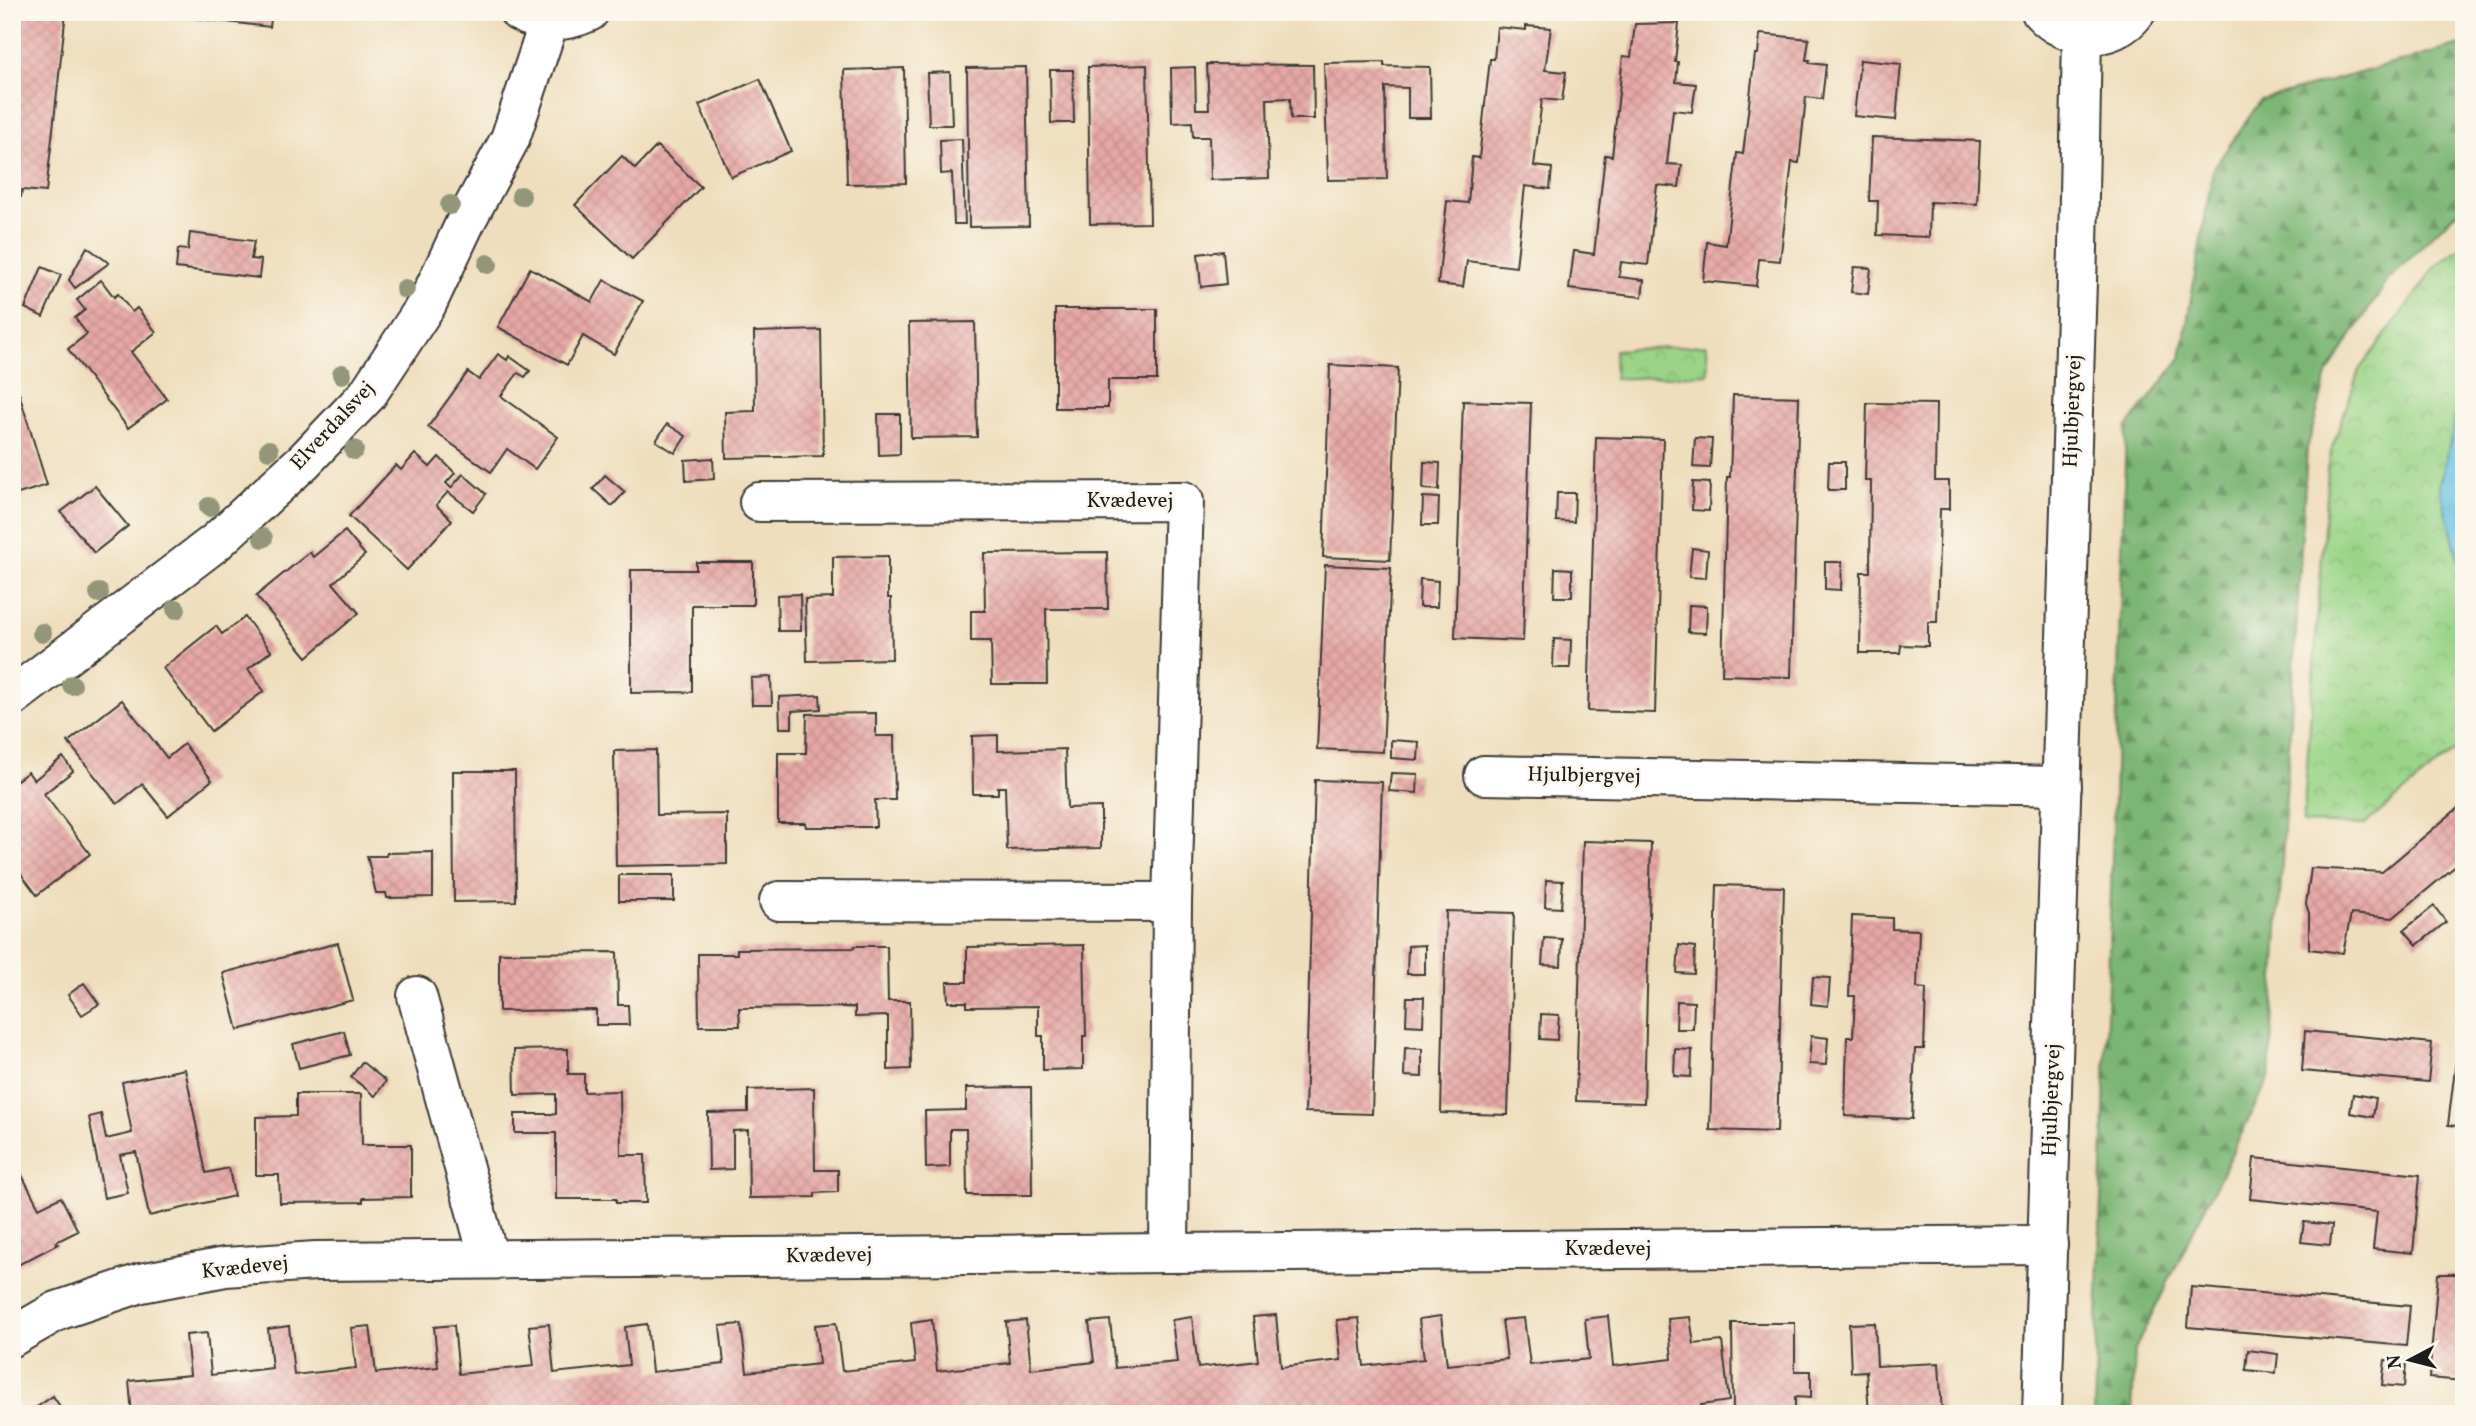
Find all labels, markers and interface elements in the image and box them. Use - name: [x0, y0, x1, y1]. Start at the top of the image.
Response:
- street label: Hjulbjergvej: [2057, 354, 2089, 468]
- street label: Elverdalsvej: [284, 375, 382, 477]
- street label: Kvædevej: [1087, 487, 1173, 516]
- street label: Hjulbjergvej: [1527, 761, 1641, 791]
- street label: Hjulbjergvej: [2036, 1043, 2068, 1157]
- street label: Kvædevej: [1565, 1235, 1651, 1264]
- street label: Kvædevej: [785, 1241, 873, 1271]
- street label: Kvædevej: [200, 1249, 290, 1287]
- north arrow: [2374, 1324, 2444, 1394]
- text: N: [2381, 1353, 2409, 1370]

